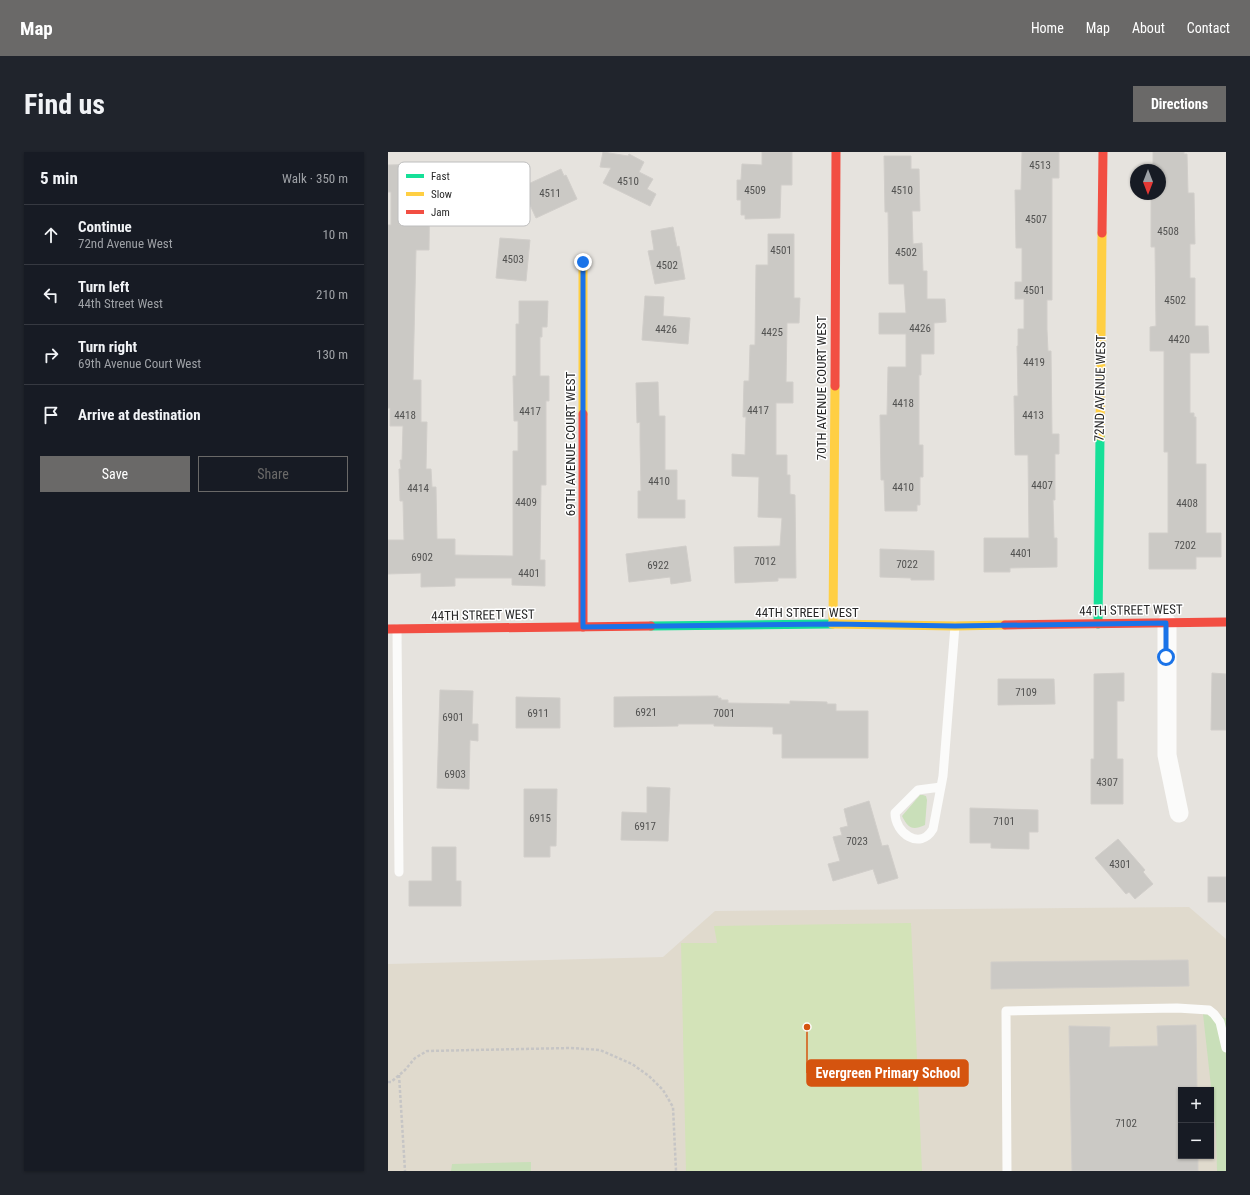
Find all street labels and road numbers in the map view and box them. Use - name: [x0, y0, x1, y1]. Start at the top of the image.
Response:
- street label: 70TH AVENUE COURT WEST: [814, 316, 829, 460]
- street label: 72ND AVENUE WEST: [1092, 334, 1108, 441]
- street label: 69TH AVENUE COURT WEST: [563, 372, 578, 516]
- street label: 44TH STREET WEST: [1079, 602, 1183, 618]
- street label: 44TH STREET WEST: [755, 605, 859, 620]
- street label: 44TH STREET WEST: [431, 607, 535, 623]

